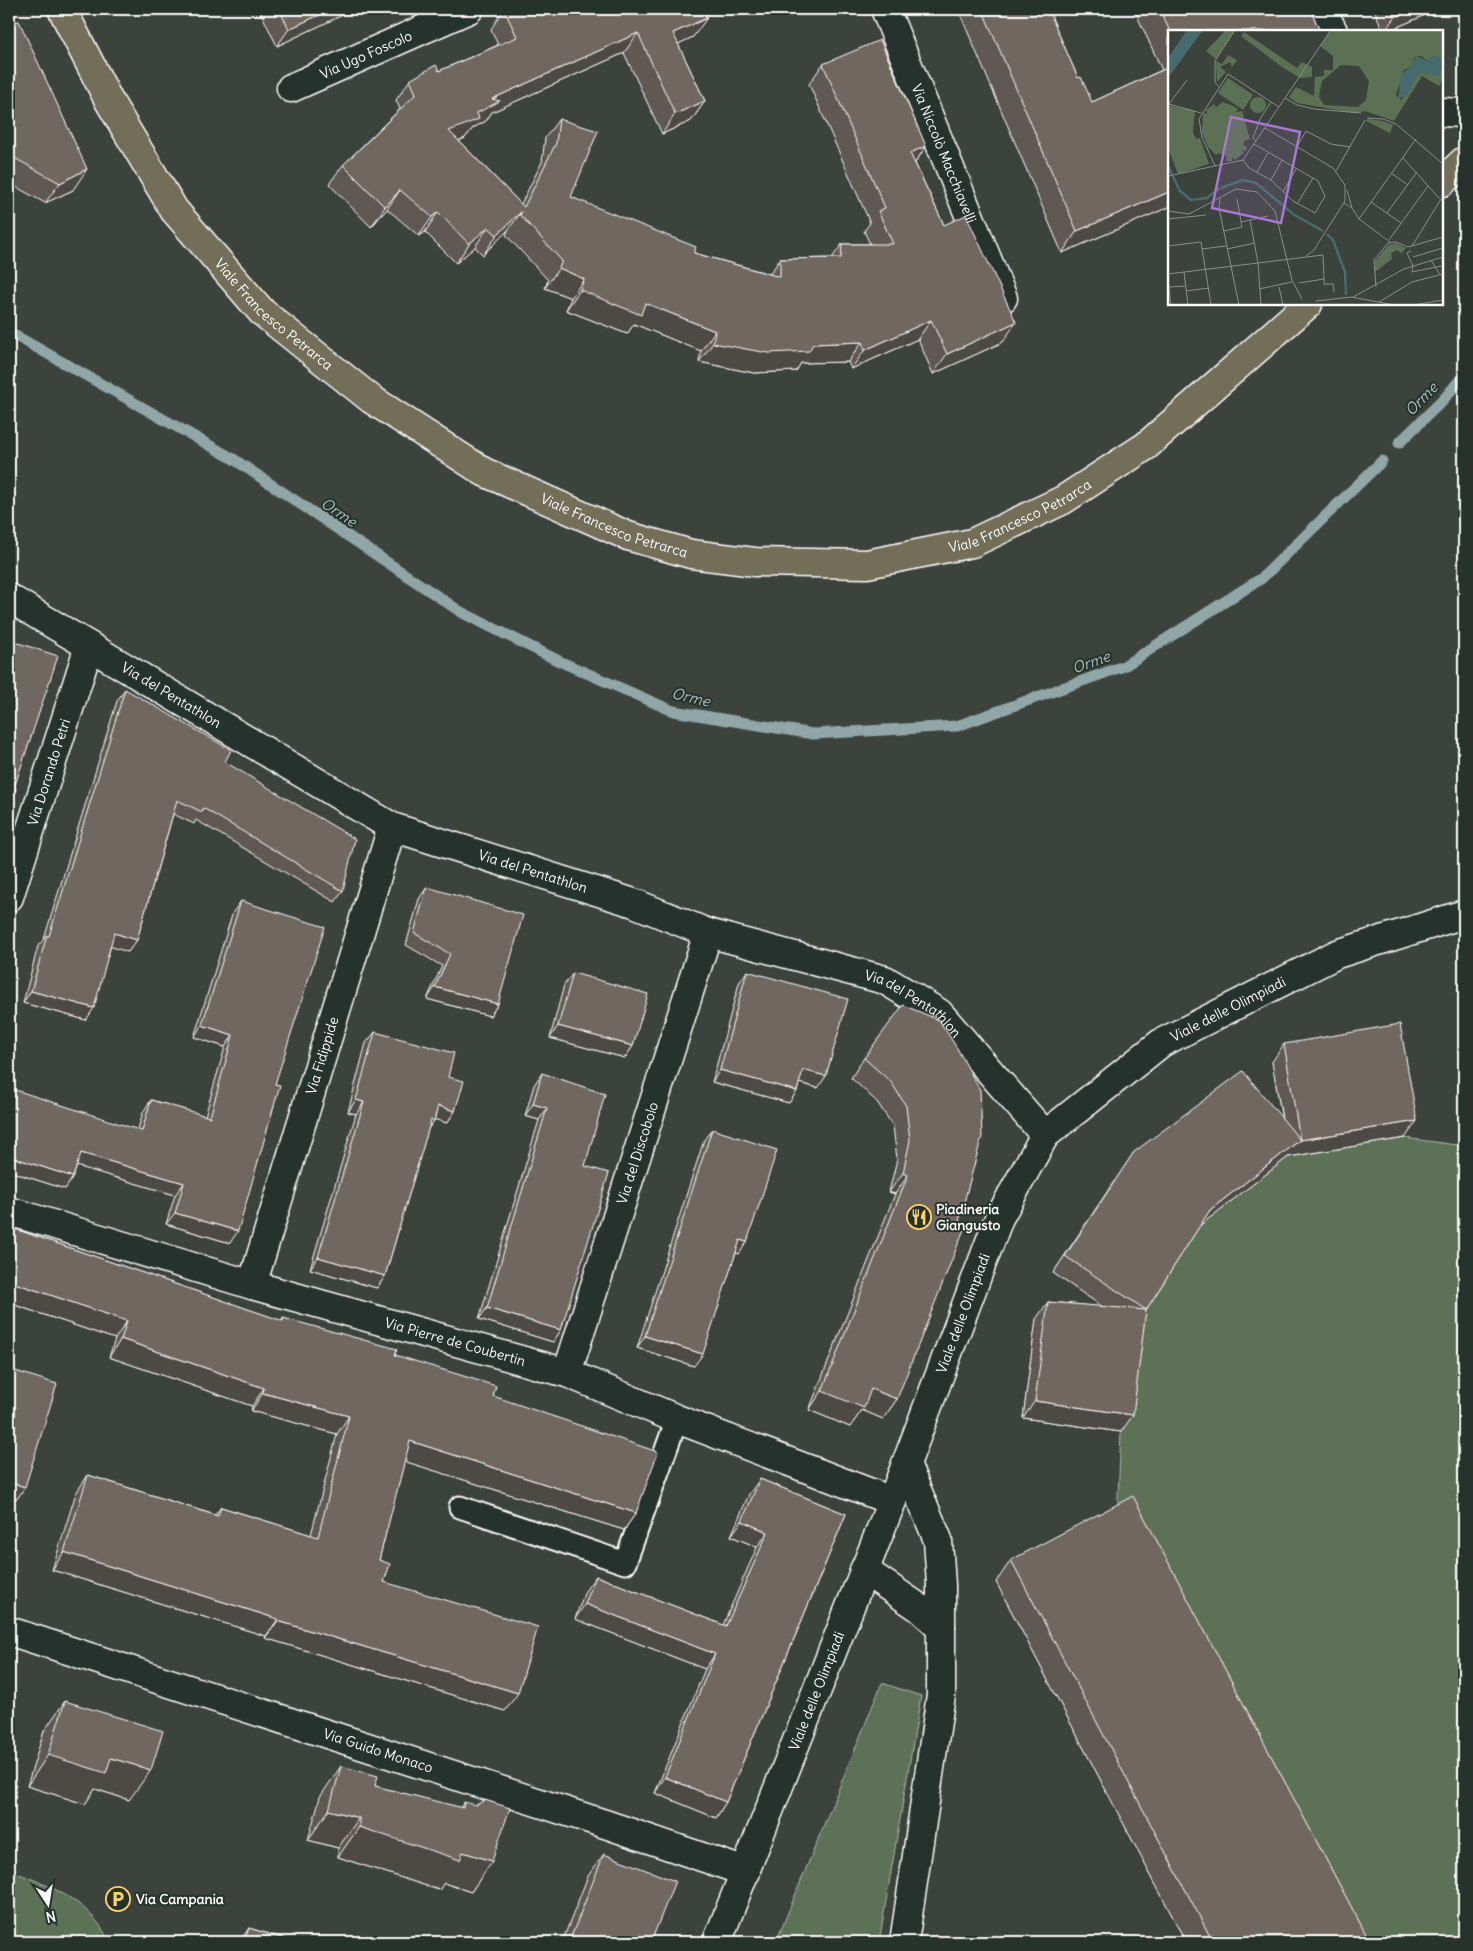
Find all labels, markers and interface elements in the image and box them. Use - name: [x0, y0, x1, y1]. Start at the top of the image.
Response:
- street label: Via Ugo Foscolo: [317, 26, 415, 83]
- inset map: [1168, 30, 1443, 305]
- street label: Via Niccolò Macchiavelli: [908, 81, 980, 226]
- street label: Viale Francesco Petrarca: [211, 255, 337, 374]
- water label: Orme: [1401, 378, 1442, 420]
- street label: Viale Francesco Petrarca: [947, 475, 1095, 556]
- street label: Viale Francesco Petrarca: [538, 489, 690, 562]
- water label: Orme: [318, 493, 361, 531]
- water label: Orme: [1069, 646, 1113, 678]
- street label: Via del Pentathlon: [118, 658, 225, 732]
- water label: Orme: [670, 683, 713, 711]
- street label: Via Dorando Petri: [23, 716, 74, 828]
- street label: Via del Pentathlon: [476, 846, 590, 897]
- street label: Via del Pentathlon: [863, 966, 965, 1041]
- street label: Viale delle Olimpiadi: [1167, 973, 1289, 1046]
- street label: Via Fidippide: [302, 1014, 343, 1097]
- street label: Via del Discobolo: [613, 1099, 662, 1206]
- place label: Piadineria Giangusto: [936, 1200, 1000, 1234]
- restaurant icon: Piadineria Giangusto: [906, 1204, 932, 1230]
- street label: Viale delle Olimpiadi: [932, 1251, 994, 1376]
- street label: Via Pierre de Coubertin: [383, 1314, 528, 1370]
- street label: Viale delle Olimpiadi: [785, 1629, 848, 1753]
- street label: Via Guido Monaco: [321, 1724, 435, 1777]
- north arrow: [22, 1878, 72, 1928]
- parking icon: Via Campania: [105, 1886, 131, 1912]
- place label: Via Campania: [136, 1890, 224, 1908]
- text: N: [44, 1907, 57, 1927]

